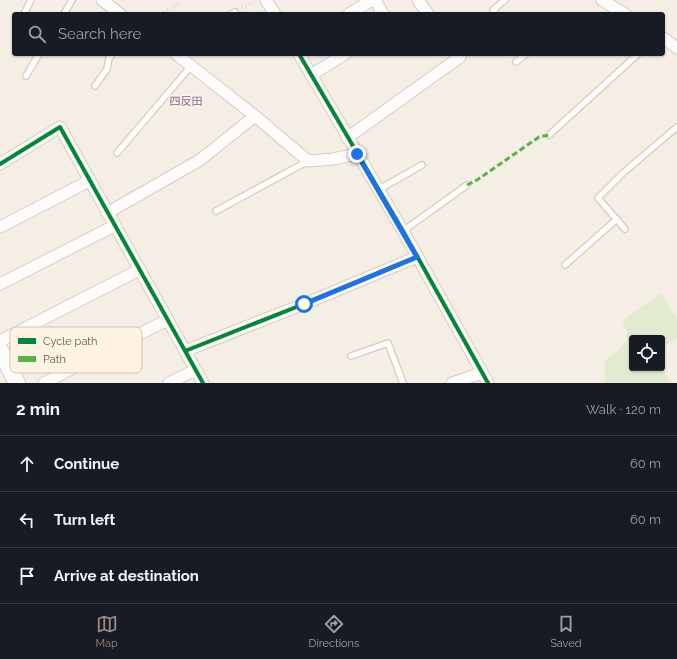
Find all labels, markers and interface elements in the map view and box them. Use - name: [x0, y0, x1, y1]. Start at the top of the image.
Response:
- search box: [12, 12, 665, 56]
- icon: search: [26, 23, 48, 45]
- text: Search here: [58, 25, 141, 43]
- district label: 四反田: [170, 95, 203, 108]
- route end: [348, 145, 366, 163]
- route start: [295, 295, 313, 313]
- legend: [10, 327, 142, 373]
- text: Cycle path: [43, 335, 97, 348]
- map controls: [629, 335, 665, 371]
- button: locate: [629, 335, 665, 371]
- text: Path: [43, 353, 66, 366]
- text: 2 min: [16, 399, 60, 419]
- text: Walk · 120 m: [586, 402, 661, 417]
- icon: ahead: [16, 453, 38, 475]
- text: Continue: [54, 455, 119, 473]
- text: 60 m: [630, 456, 661, 471]
- icon: left: [16, 509, 38, 531]
- text: Turn left: [54, 511, 115, 529]
- text: 60 m: [630, 512, 661, 527]
- icon: arrive: [16, 565, 38, 587]
- text: Arrive at destination: [54, 567, 199, 585]
- tab: Map: [95, 613, 118, 650]
- tab: Directions: [309, 613, 359, 650]
- tab: Saved: [550, 613, 582, 650]

